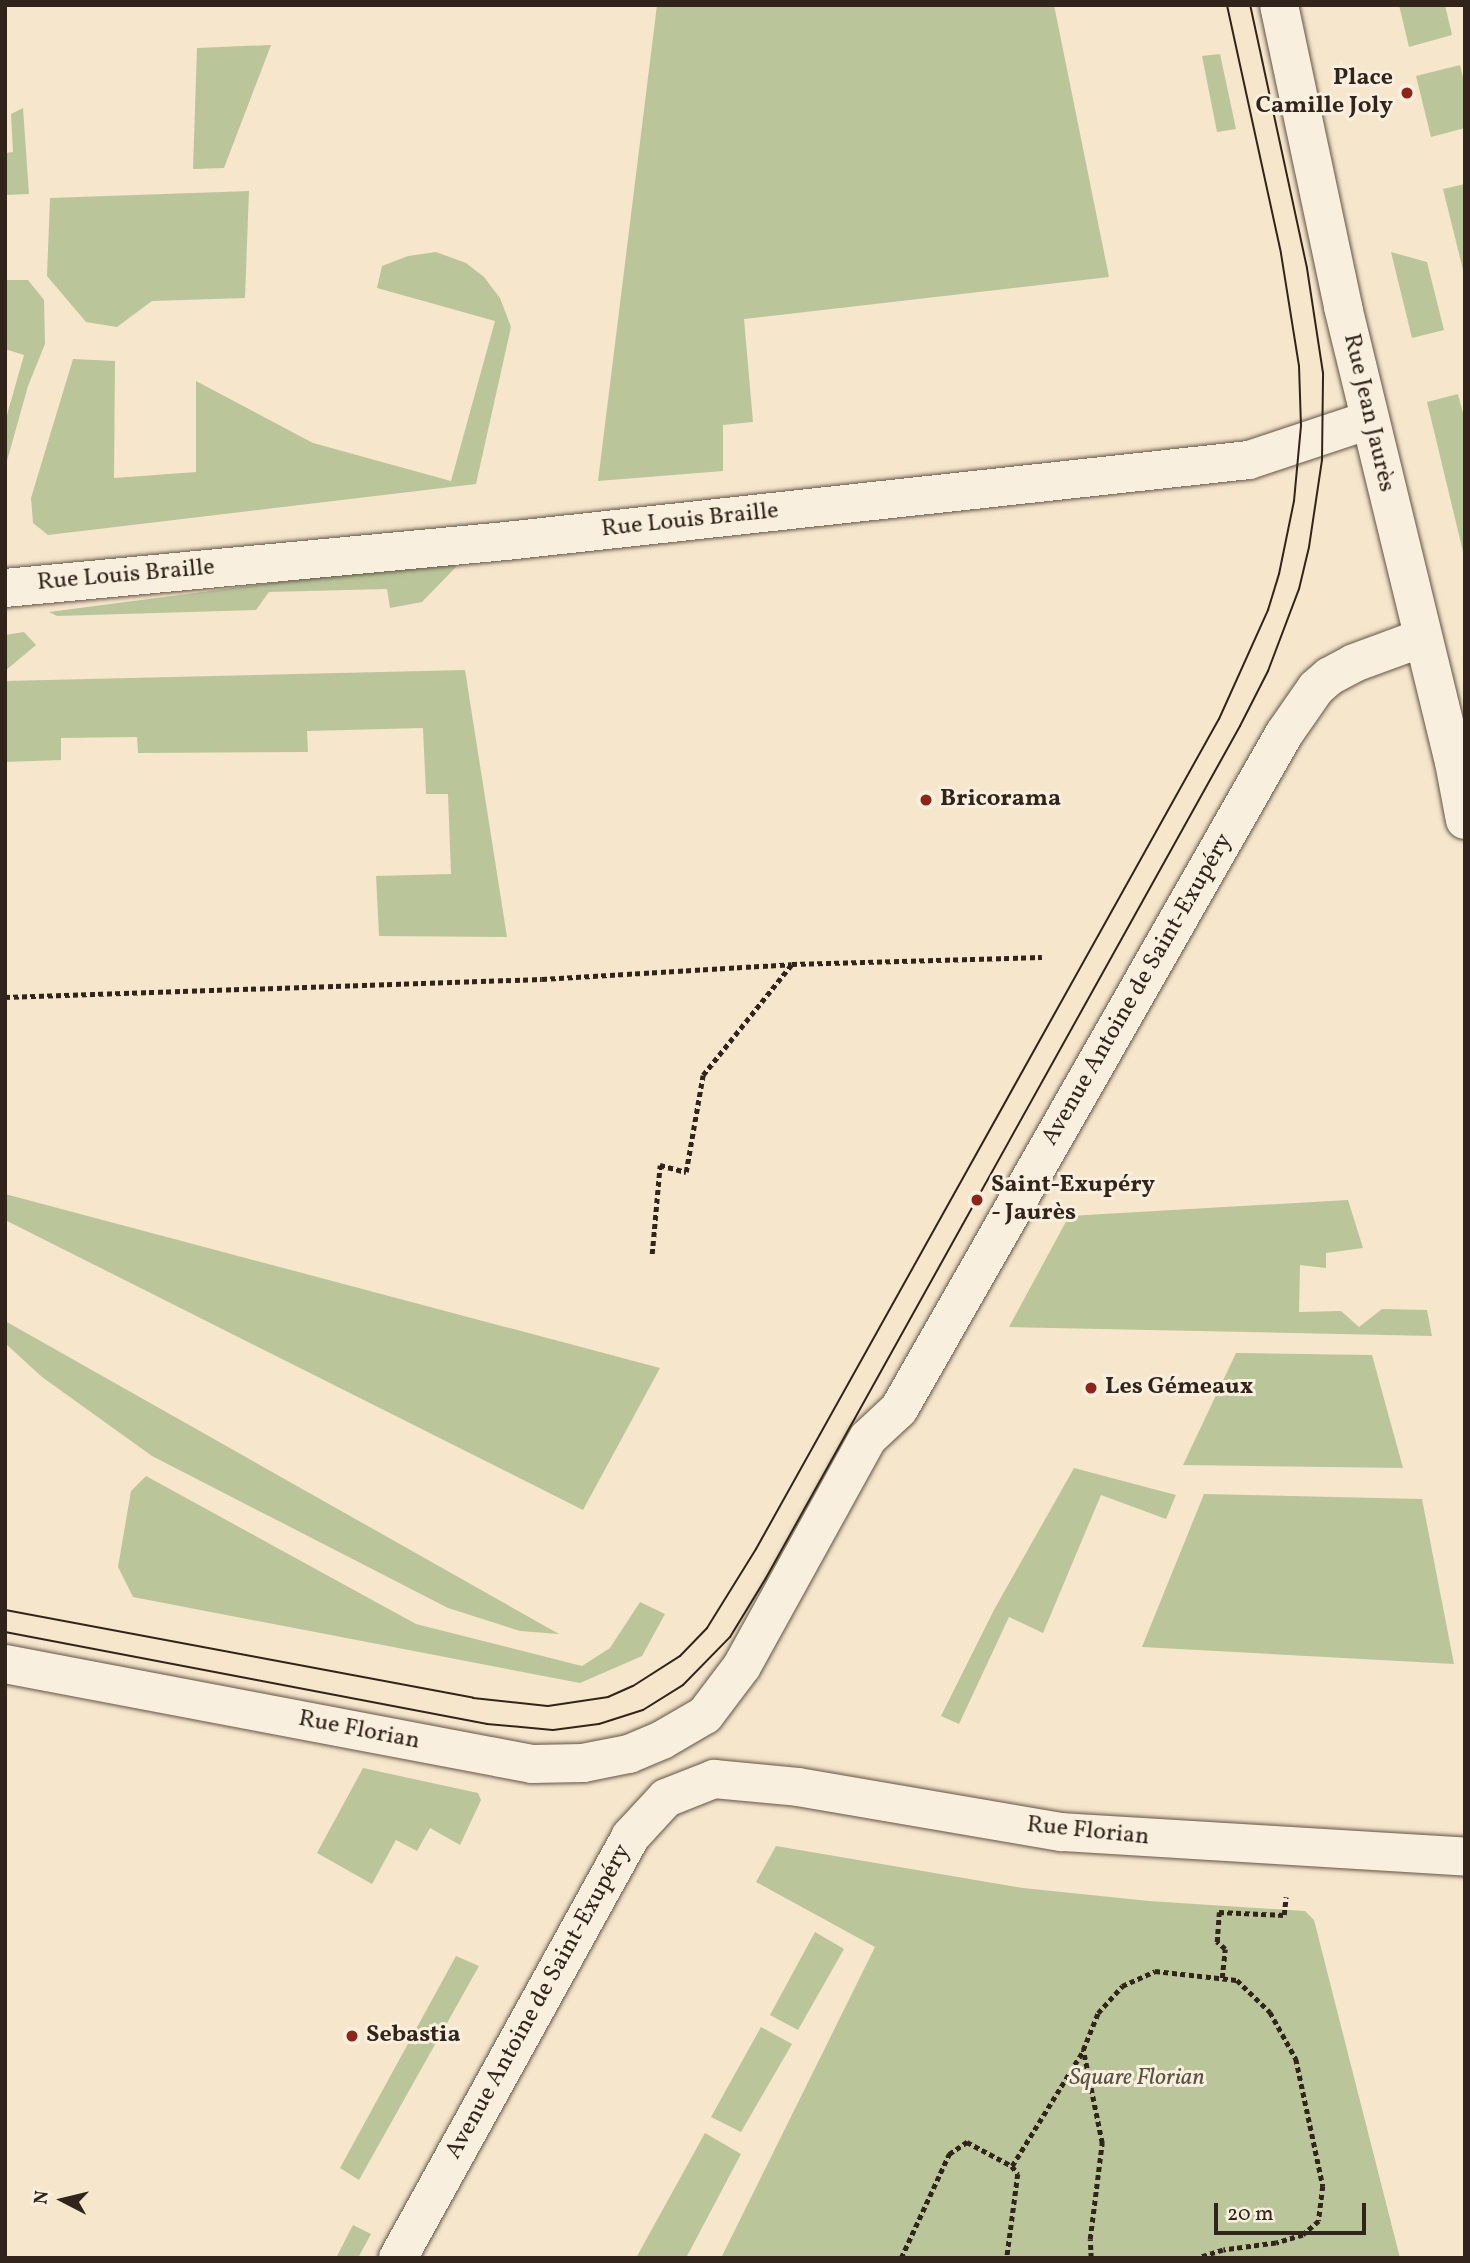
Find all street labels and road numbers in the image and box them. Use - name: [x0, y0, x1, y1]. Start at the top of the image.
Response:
- street label: Rue Jean Jaurès: [1336, 331, 1400, 495]
- street label: Rue Louis Braille: [600, 497, 780, 545]
- street label: Rue Louis Braille: [36, 554, 216, 598]
- street label: Avenue Antoine de Saint-Exupéry: [1037, 829, 1239, 1151]
- street label: Rue Florian: [296, 1705, 422, 1757]
- street label: Rue Florian: [1025, 1811, 1151, 1853]
- street label: Avenue Antoine de Saint-Exupéry: [440, 1840, 638, 2164]

